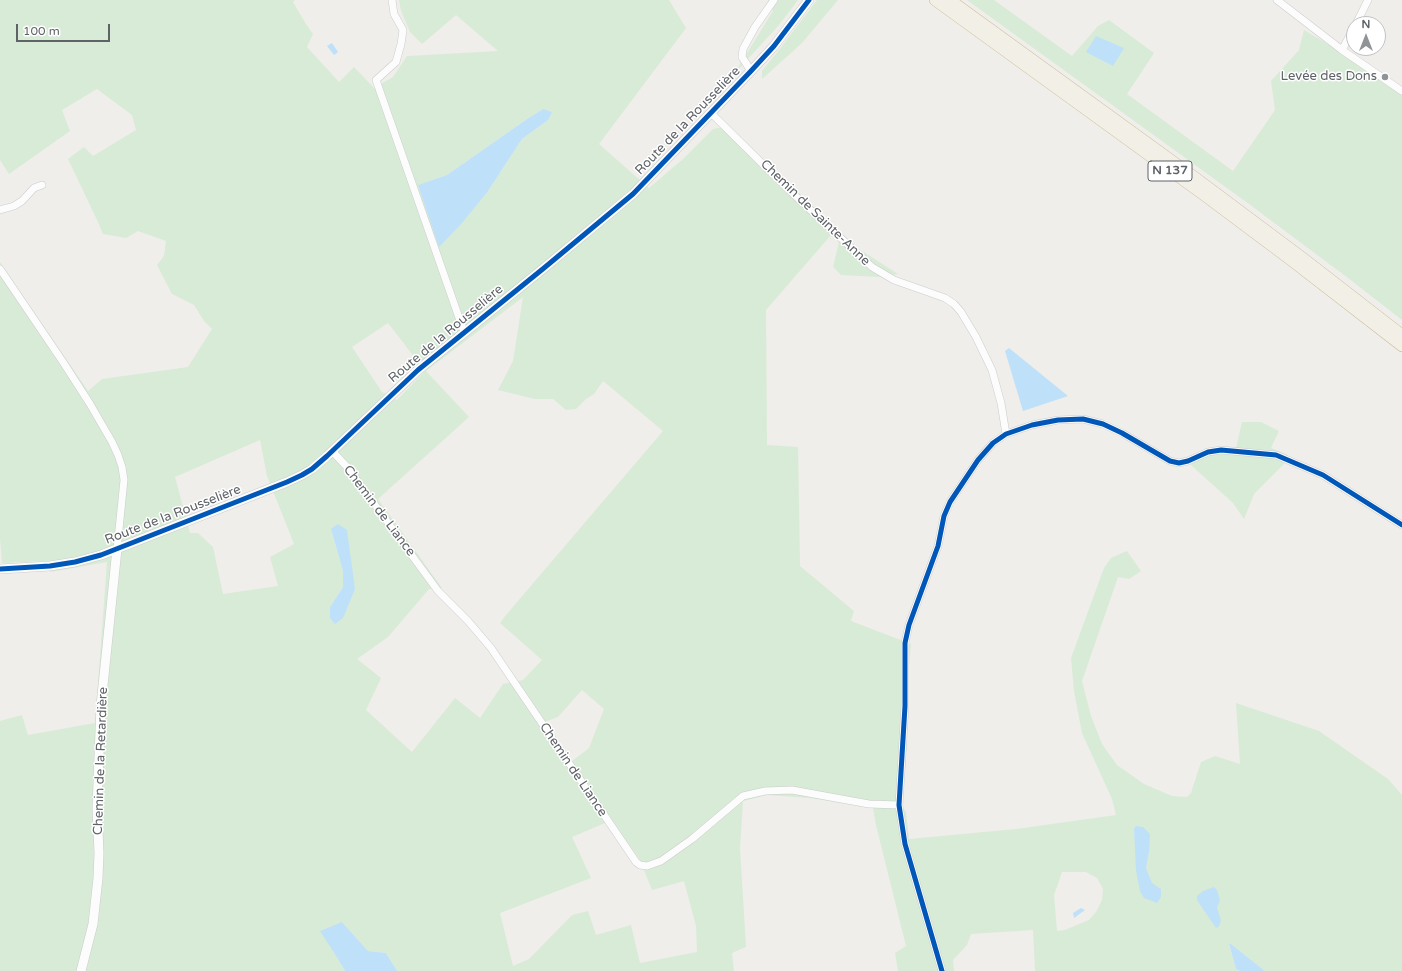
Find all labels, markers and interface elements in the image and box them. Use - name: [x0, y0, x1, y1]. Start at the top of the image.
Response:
- scale bar: [18, 16, 112, 42]
- north arrow: [1346, 16, 1386, 56]
- text: N: [1362, 18, 1370, 31]
- text: 100 m: [23, 24, 60, 38]
- street label: Route de la Rousselière: [632, 64, 744, 178]
- place label: Levée des Dons: [1281, 69, 1377, 85]
- marker: Levée des Dons: [1380, 72, 1390, 82]
- street label: Chemin de Sainte-Anne: [757, 157, 873, 269]
- road number: N 137: [1148, 161, 1192, 181]
- street label: Route de la Rousselière: [386, 282, 506, 386]
- street label: Chemin de Liance: [340, 462, 418, 560]
- street label: Route de la Rousselière: [103, 482, 243, 548]
- street label: Chemin de la Retardière: [91, 687, 111, 835]
- street label: Chemin de Liance: [536, 720, 610, 820]

